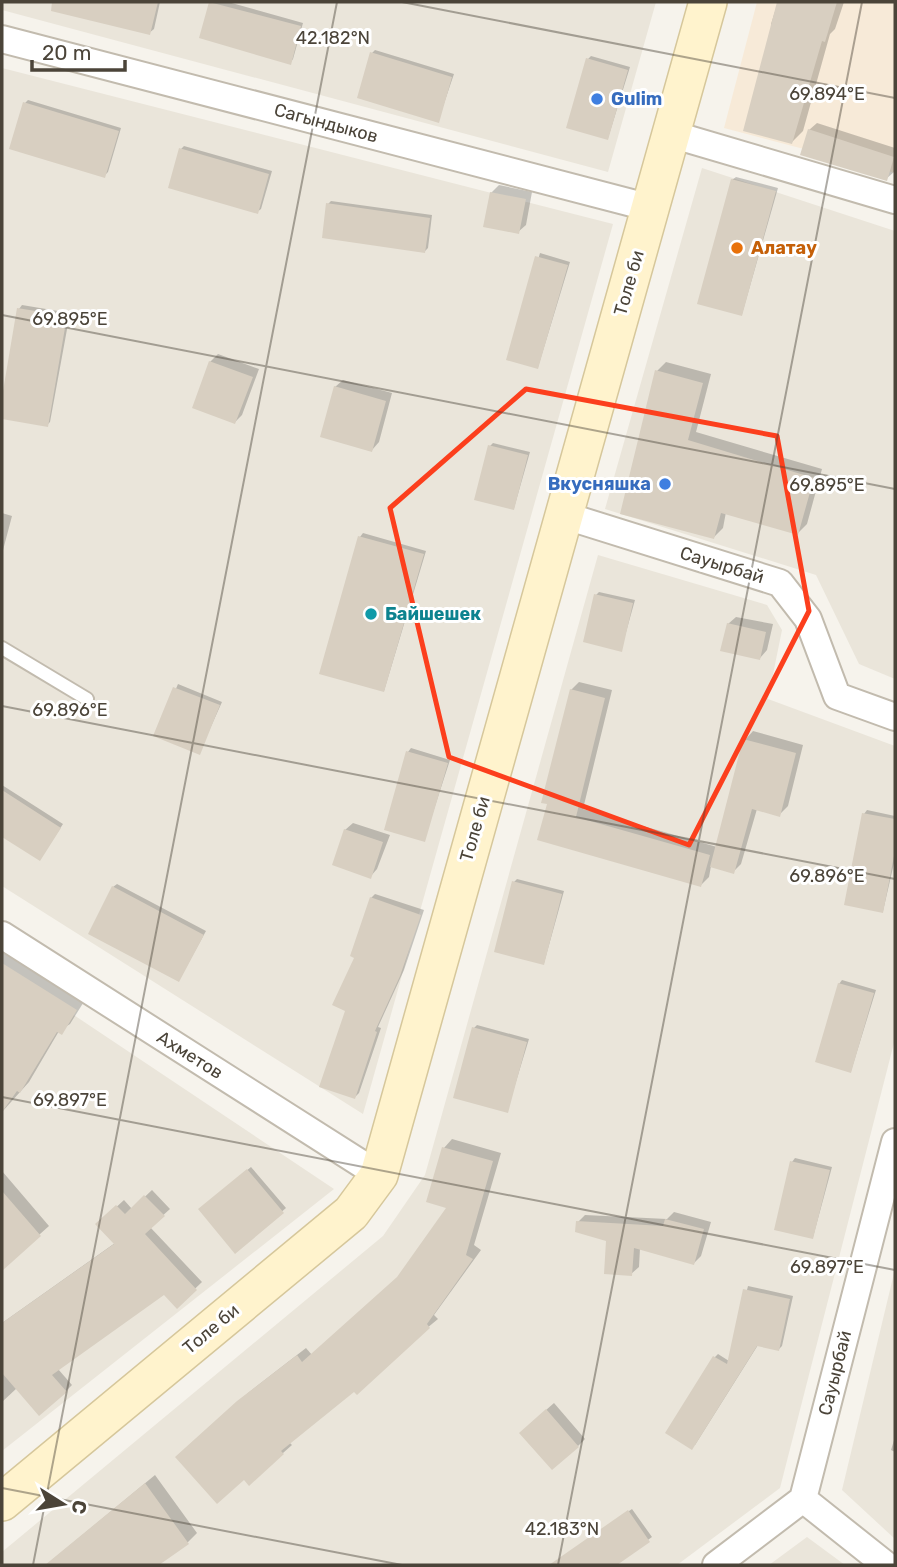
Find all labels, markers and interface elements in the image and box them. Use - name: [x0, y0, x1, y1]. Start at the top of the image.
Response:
- text: 42.182°N: [296, 27, 370, 49]
- scale bar: [32, 28, 124, 72]
- text: 20 m: [42, 40, 91, 65]
- text: 69.894°E: [789, 83, 865, 105]
- place label: Gulim: [611, 88, 662, 110]
- marker: Gulim: [589, 91, 605, 107]
- street label: Сагындыков: [272, 99, 380, 147]
- place label: Алатау: [751, 237, 817, 259]
- marker: Алатау: [729, 240, 745, 256]
- street label: Толе би: [609, 248, 649, 318]
- text: 69.895°E: [32, 308, 108, 330]
- place label: Вкусняшка: [548, 473, 651, 495]
- text: 69.895°E: [789, 474, 865, 496]
- marker: Вкусняшка: [657, 476, 673, 492]
- street label: Сауырбай: [677, 542, 767, 588]
- place label: Байшешек: [385, 603, 481, 625]
- marker: Байшешек: [363, 606, 379, 622]
- text: 69.896°E: [32, 699, 108, 721]
- street label: Толе би: [455, 794, 495, 864]
- text: 69.896°E: [789, 865, 865, 887]
- street label: Ахметов: [153, 1026, 227, 1084]
- text: 69.897°E: [33, 1089, 107, 1111]
- text: 69.897°E: [790, 1256, 864, 1278]
- street label: Толе би: [178, 1299, 244, 1359]
- street label: Сауырбай: [814, 1328, 856, 1418]
- north arrow: [28, 1469, 98, 1539]
- text: С: [67, 1498, 92, 1516]
- text: 42.183°N: [525, 1518, 599, 1540]

